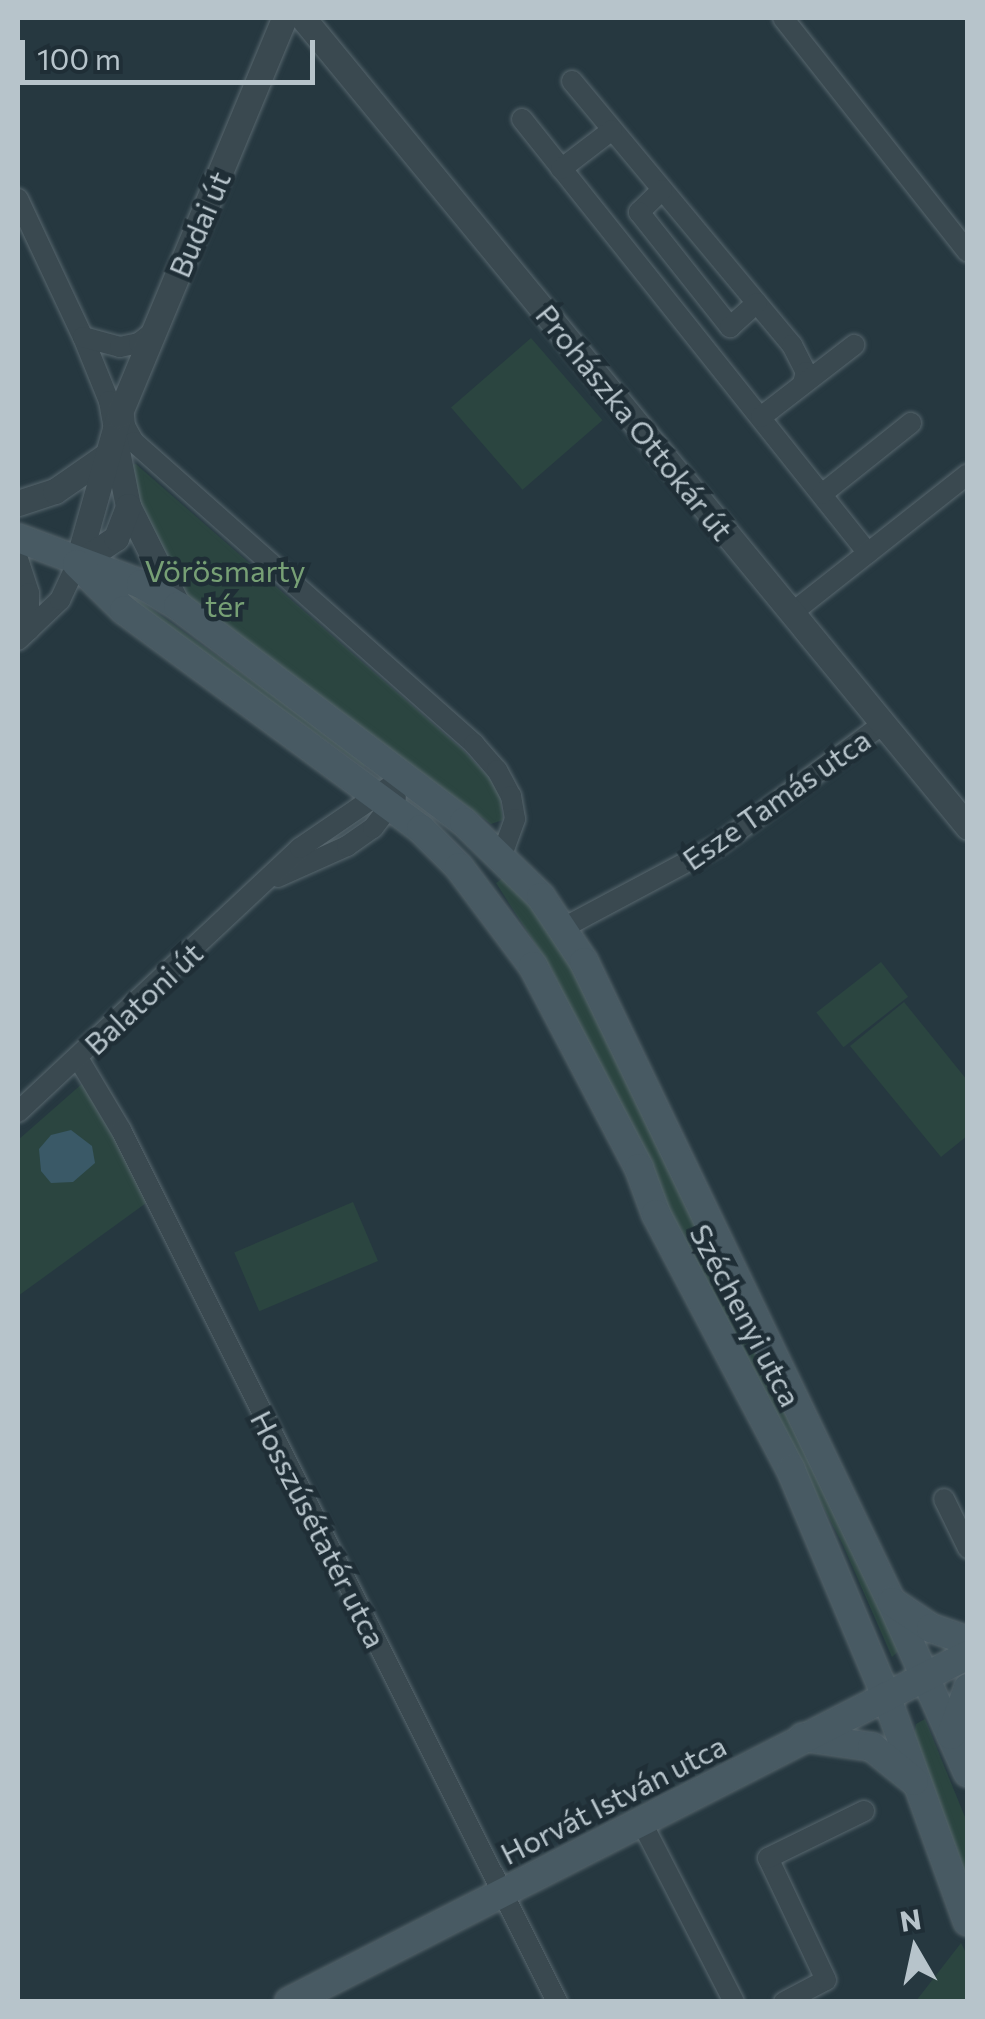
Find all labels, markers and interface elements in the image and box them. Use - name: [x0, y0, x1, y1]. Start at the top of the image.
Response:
- scale bar: [25, 20, 320, 82]
- text: 100 m: [37, 39, 121, 76]
- street label: Budai út: [161, 166, 237, 282]
- street label: Prohászka Ottokár út: [529, 297, 741, 547]
- park label: Vörösmarty tér: [145, 552, 305, 622]
- street label: Esze Tamás utca: [675, 721, 877, 877]
- street label: Balatoni út: [77, 934, 209, 1062]
- street label: Széchenyi utca: [683, 1218, 809, 1412]
- street label: Hosszúsétatér utca: [244, 1404, 394, 1654]
- street label: Horvát István utca: [494, 1727, 732, 1871]
- north arrow: [865, 1899, 965, 1999]
- text: N: [897, 1901, 923, 1938]

